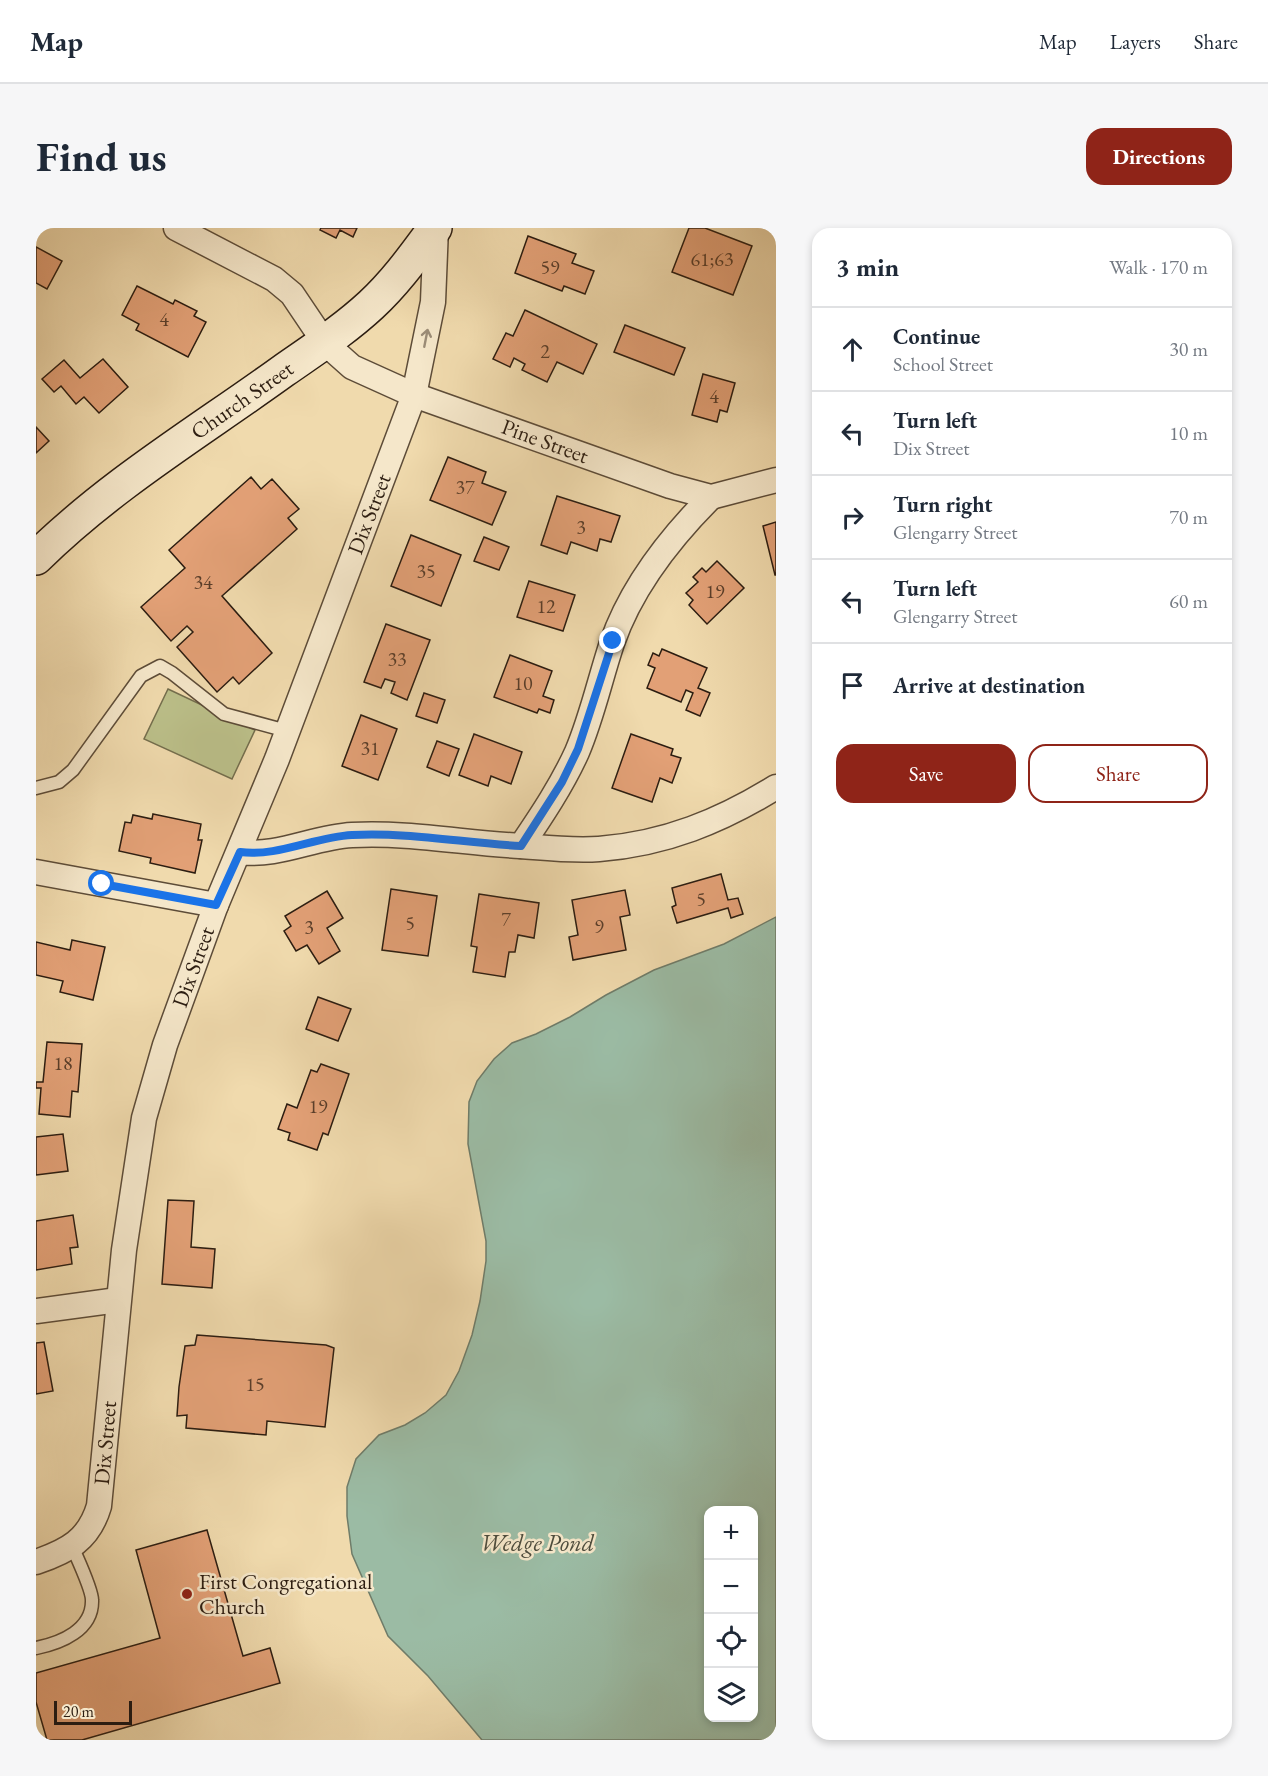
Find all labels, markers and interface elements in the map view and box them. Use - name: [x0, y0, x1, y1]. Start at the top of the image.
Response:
- text: Map: [30, 23, 83, 59]
- text: Map: [1039, 28, 1077, 55]
- text: Layers: [1110, 28, 1161, 55]
- text: Share: [1194, 28, 1238, 55]
- button: Directions: [1086, 128, 1232, 185]
- text: Find us: [36, 129, 167, 184]
- house number: 61;63: [691, 246, 733, 272]
- text: 3 min: [836, 250, 899, 284]
- house number: 59: [540, 254, 560, 280]
- text: Walk · 170 m: [1109, 254, 1208, 280]
- house number: 4: [159, 306, 169, 332]
- text: Continue: [893, 322, 980, 351]
- one-way arrow: [421, 329, 432, 348]
- icon: ahead: [836, 333, 869, 366]
- text: 30 m: [1169, 336, 1208, 362]
- house number: 2: [540, 338, 550, 364]
- text: School Street: [893, 351, 993, 377]
- street label: Church Street: [185, 354, 299, 446]
- house number: 4: [709, 383, 719, 409]
- text: Turn left: [893, 406, 977, 435]
- street label: Pine Street: [498, 412, 593, 470]
- icon: left: [836, 417, 869, 450]
- text: 10 m: [1169, 420, 1208, 446]
- text: Dix Street: [893, 435, 970, 461]
- street label: Dix Street: [340, 469, 398, 558]
- house number: 37: [455, 474, 475, 500]
- text: Turn right: [893, 490, 992, 519]
- icon: right: [836, 501, 869, 534]
- text: 70 m: [1169, 504, 1208, 530]
- house number: 3: [576, 514, 586, 540]
- text: Glengarry Street: [893, 519, 1017, 545]
- house number: 35: [416, 558, 436, 584]
- house number: 34: [193, 569, 213, 595]
- text: Turn left: [893, 574, 977, 603]
- house number: 19: [705, 578, 725, 604]
- icon: left: [836, 585, 869, 618]
- text: 60 m: [1169, 588, 1208, 614]
- house number: 12: [536, 593, 556, 619]
- text: Glengarry Street: [893, 603, 1017, 629]
- route end: [599, 627, 625, 653]
- house number: 33: [387, 646, 407, 672]
- icon: arrive: [836, 669, 869, 702]
- house number: 10: [513, 670, 533, 696]
- text: Arrive at destination: [893, 671, 1085, 700]
- house number: 31: [360, 735, 380, 761]
- button: Save: [836, 744, 1016, 803]
- button: Share: [1028, 744, 1208, 803]
- route start: [88, 870, 114, 896]
- house number: 5: [696, 886, 706, 912]
- house number: 7: [501, 906, 511, 932]
- house number: 5: [405, 910, 415, 936]
- house number: 9: [594, 913, 604, 939]
- house number: 3: [304, 914, 314, 940]
- street label: Dix Street: [165, 922, 221, 1012]
- house number: 18: [53, 1050, 73, 1076]
- house number: 19: [308, 1093, 328, 1119]
- house number: 15: [245, 1371, 265, 1397]
- street label: Dix Street: [87, 1400, 123, 1486]
- map controls: [704, 1506, 758, 1722]
- button: +: [704, 1506, 758, 1560]
- water label: Wedge Pond: [480, 1527, 595, 1558]
- button: −: [704, 1560, 758, 1614]
- place label: First Congregational Church: [199, 1567, 372, 1621]
- marker: First Congregational Church: [180, 1587, 194, 1601]
- button: locate: [704, 1614, 758, 1668]
- button: layers: [704, 1668, 758, 1722]
- scale bar: [54, 1698, 132, 1726]
- text: 20 m: [63, 1701, 94, 1722]

